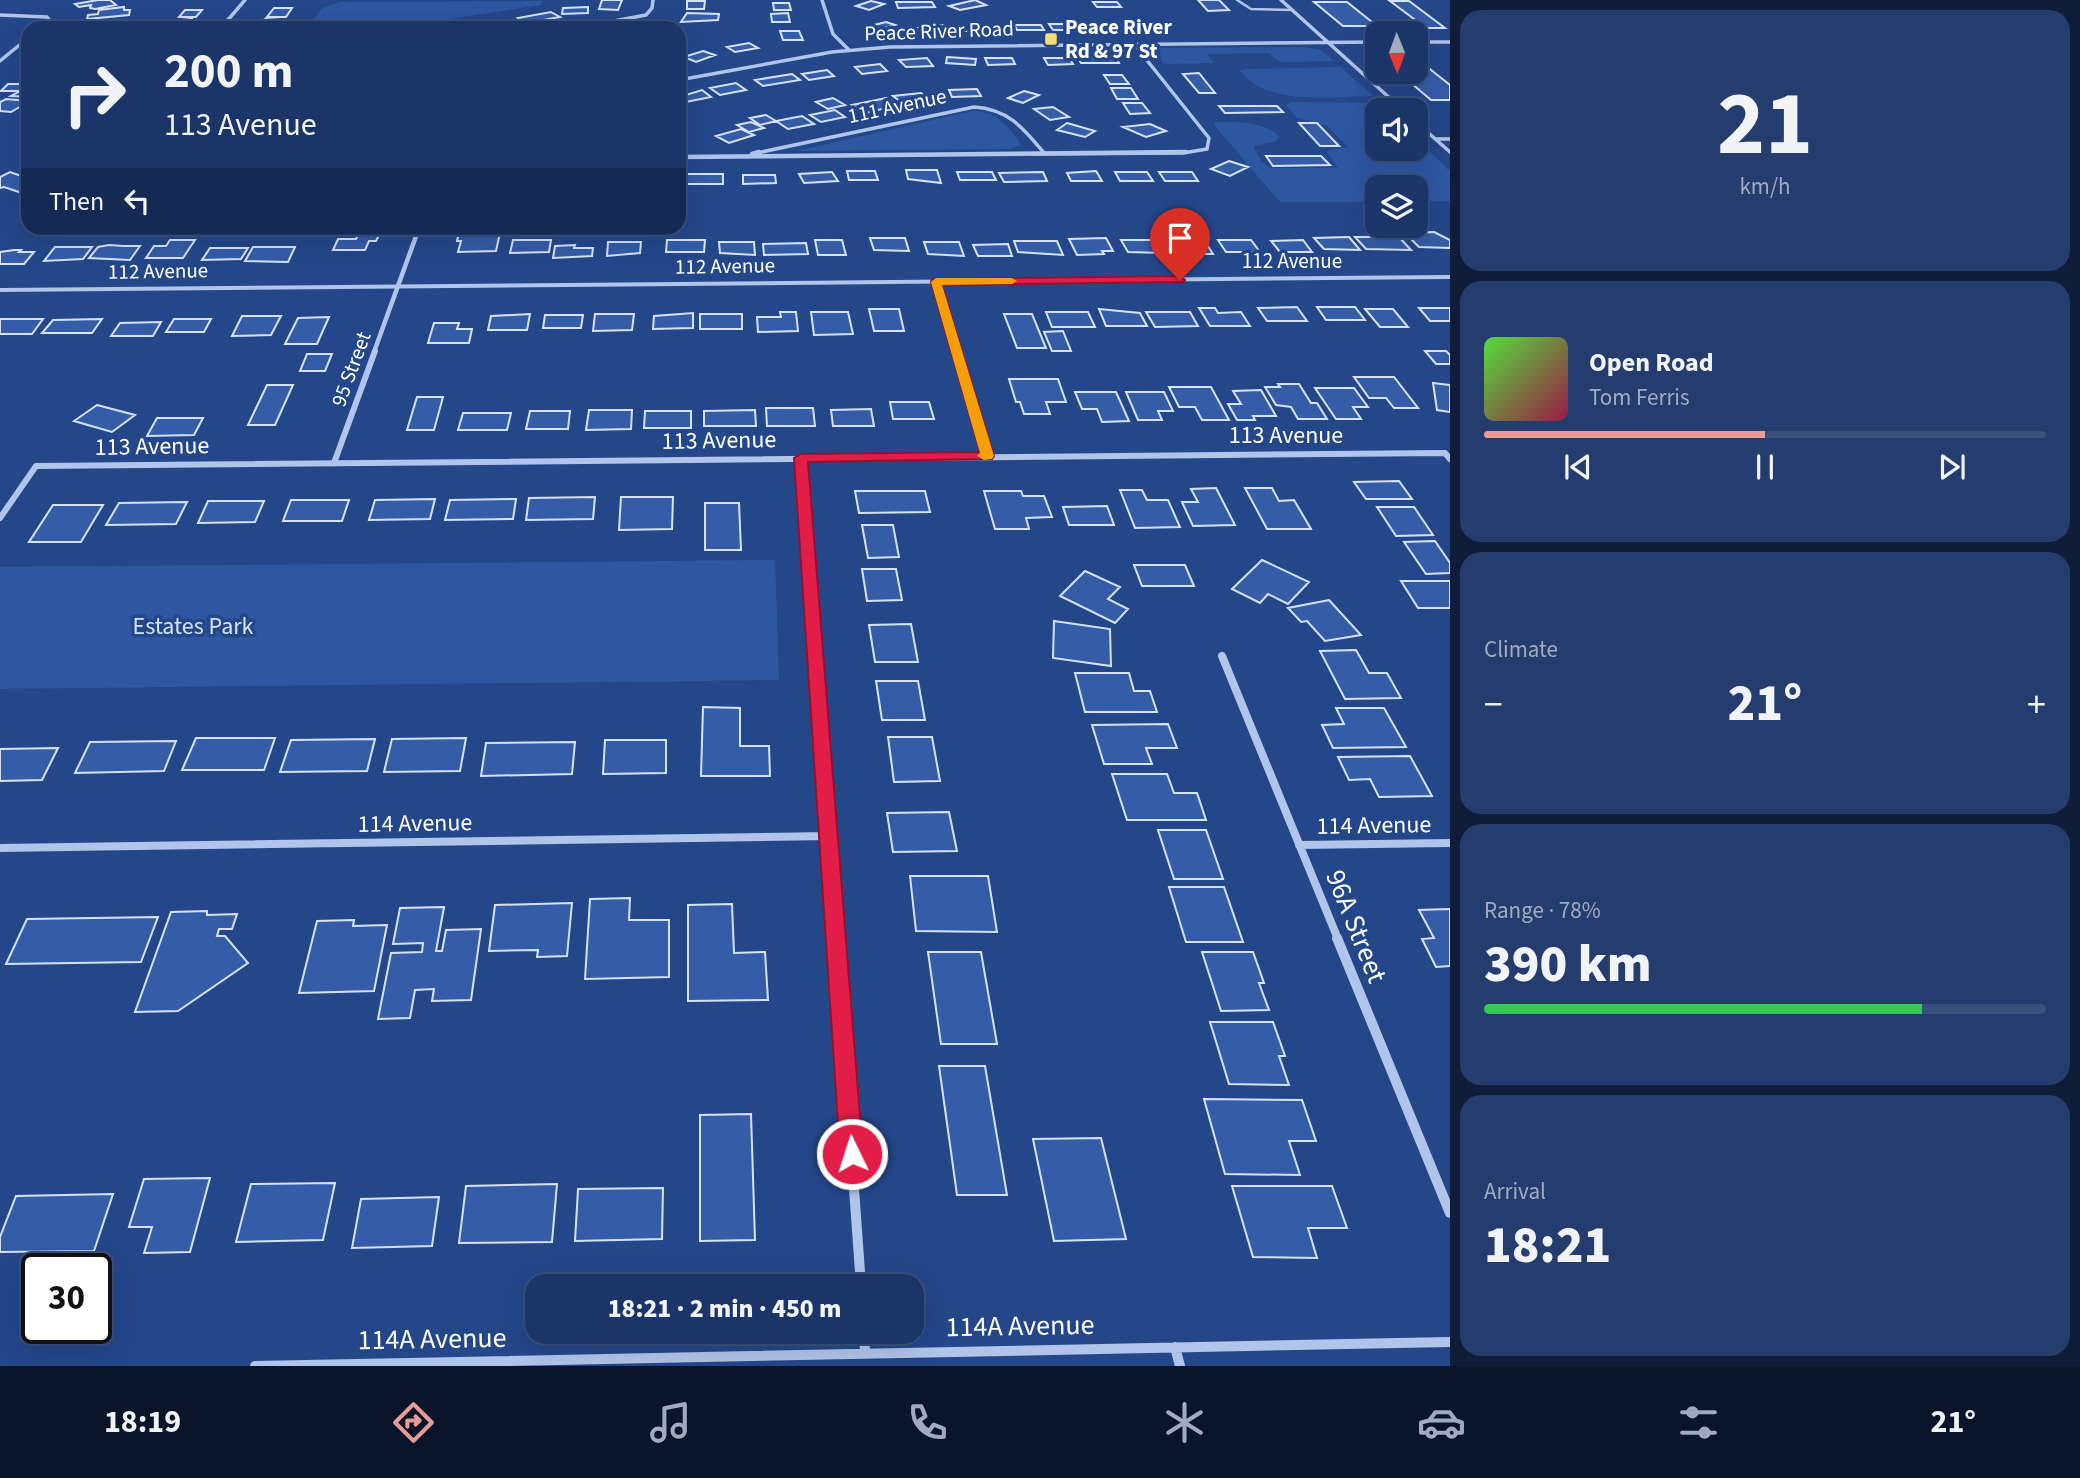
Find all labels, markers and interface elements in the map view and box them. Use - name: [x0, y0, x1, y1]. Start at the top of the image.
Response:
- place label: Peace River Rd & 97 St: [1065, 12, 1172, 66]
- street label: Peace River Road: [864, 13, 1014, 49]
- north arrow: [1365, 21, 1428, 84]
- map controls: [1365, 21, 1428, 238]
- marker: Peace River Rd & 97 St: [1043, 31, 1059, 47]
- text: 200 m: [164, 37, 293, 107]
- icon: right: [49, 49, 140, 140]
- text: 21: [1717, 60, 1813, 189]
- street label: 111 Avenue: [845, 81, 949, 131]
- button: sound: [1365, 98, 1428, 161]
- text: 113 Avenue: [164, 102, 317, 148]
- text: km/h: [1739, 170, 1791, 203]
- button: layers: [1365, 175, 1428, 238]
- icon: left: [118, 182, 156, 220]
- text: Then: [49, 183, 104, 220]
- pin: [1150, 208, 1210, 280]
- icon: arrive: [1161, 219, 1199, 257]
- street label: 112 Avenue: [1242, 246, 1342, 276]
- street label: 112 Avenue: [675, 250, 775, 282]
- street label: 112 Avenue: [108, 255, 208, 287]
- street label: 95 Street: [324, 327, 378, 411]
- text: Open Road: [1589, 344, 1714, 381]
- text: Tom Ferris: [1589, 381, 1690, 414]
- street label: 113 Avenue: [1229, 418, 1343, 453]
- street label: 113 Avenue: [661, 422, 777, 459]
- street label: 113 Avenue: [94, 428, 210, 465]
- icon: previous: [1559, 448, 1597, 486]
- icon: pause: [1746, 448, 1784, 486]
- icon: next: [1933, 448, 1971, 486]
- park label: Estates Park: [132, 609, 254, 644]
- text: Climate: [1484, 633, 1558, 666]
- text: 21°: [1728, 667, 1802, 741]
- text: −: [1484, 678, 1503, 732]
- text: +: [2027, 678, 2046, 732]
- street label: 114 Avenue: [357, 805, 473, 842]
- street label: 114 Avenue: [1316, 807, 1432, 844]
- street label: 96A Street: [1315, 864, 1397, 989]
- text: Range · 78%: [1484, 894, 1601, 927]
- text: 390 km: [1484, 928, 1652, 1002]
- position arrow: [815, 1117, 889, 1191]
- text: Arrival: [1484, 1175, 1546, 1208]
- text: 18:21: [1484, 1209, 1611, 1283]
- speed limit sign: 30: [21, 1253, 112, 1344]
- text: 18:21 · 2 min · 450 m: [608, 1290, 841, 1327]
- street label: 114A Avenue: [945, 1305, 1095, 1347]
- street label: 114A Avenue: [357, 1318, 507, 1360]
- icon: directions: [389, 1398, 438, 1447]
- icon: music: [646, 1398, 695, 1447]
- icon: phone: [903, 1398, 952, 1447]
- icon: climate: [1160, 1398, 1209, 1447]
- icon: car: [1417, 1398, 1466, 1447]
- icon: filters: [1674, 1398, 1723, 1447]
- text: 18:19: [104, 1399, 181, 1445]
- text: 21°: [1930, 1399, 1976, 1445]

